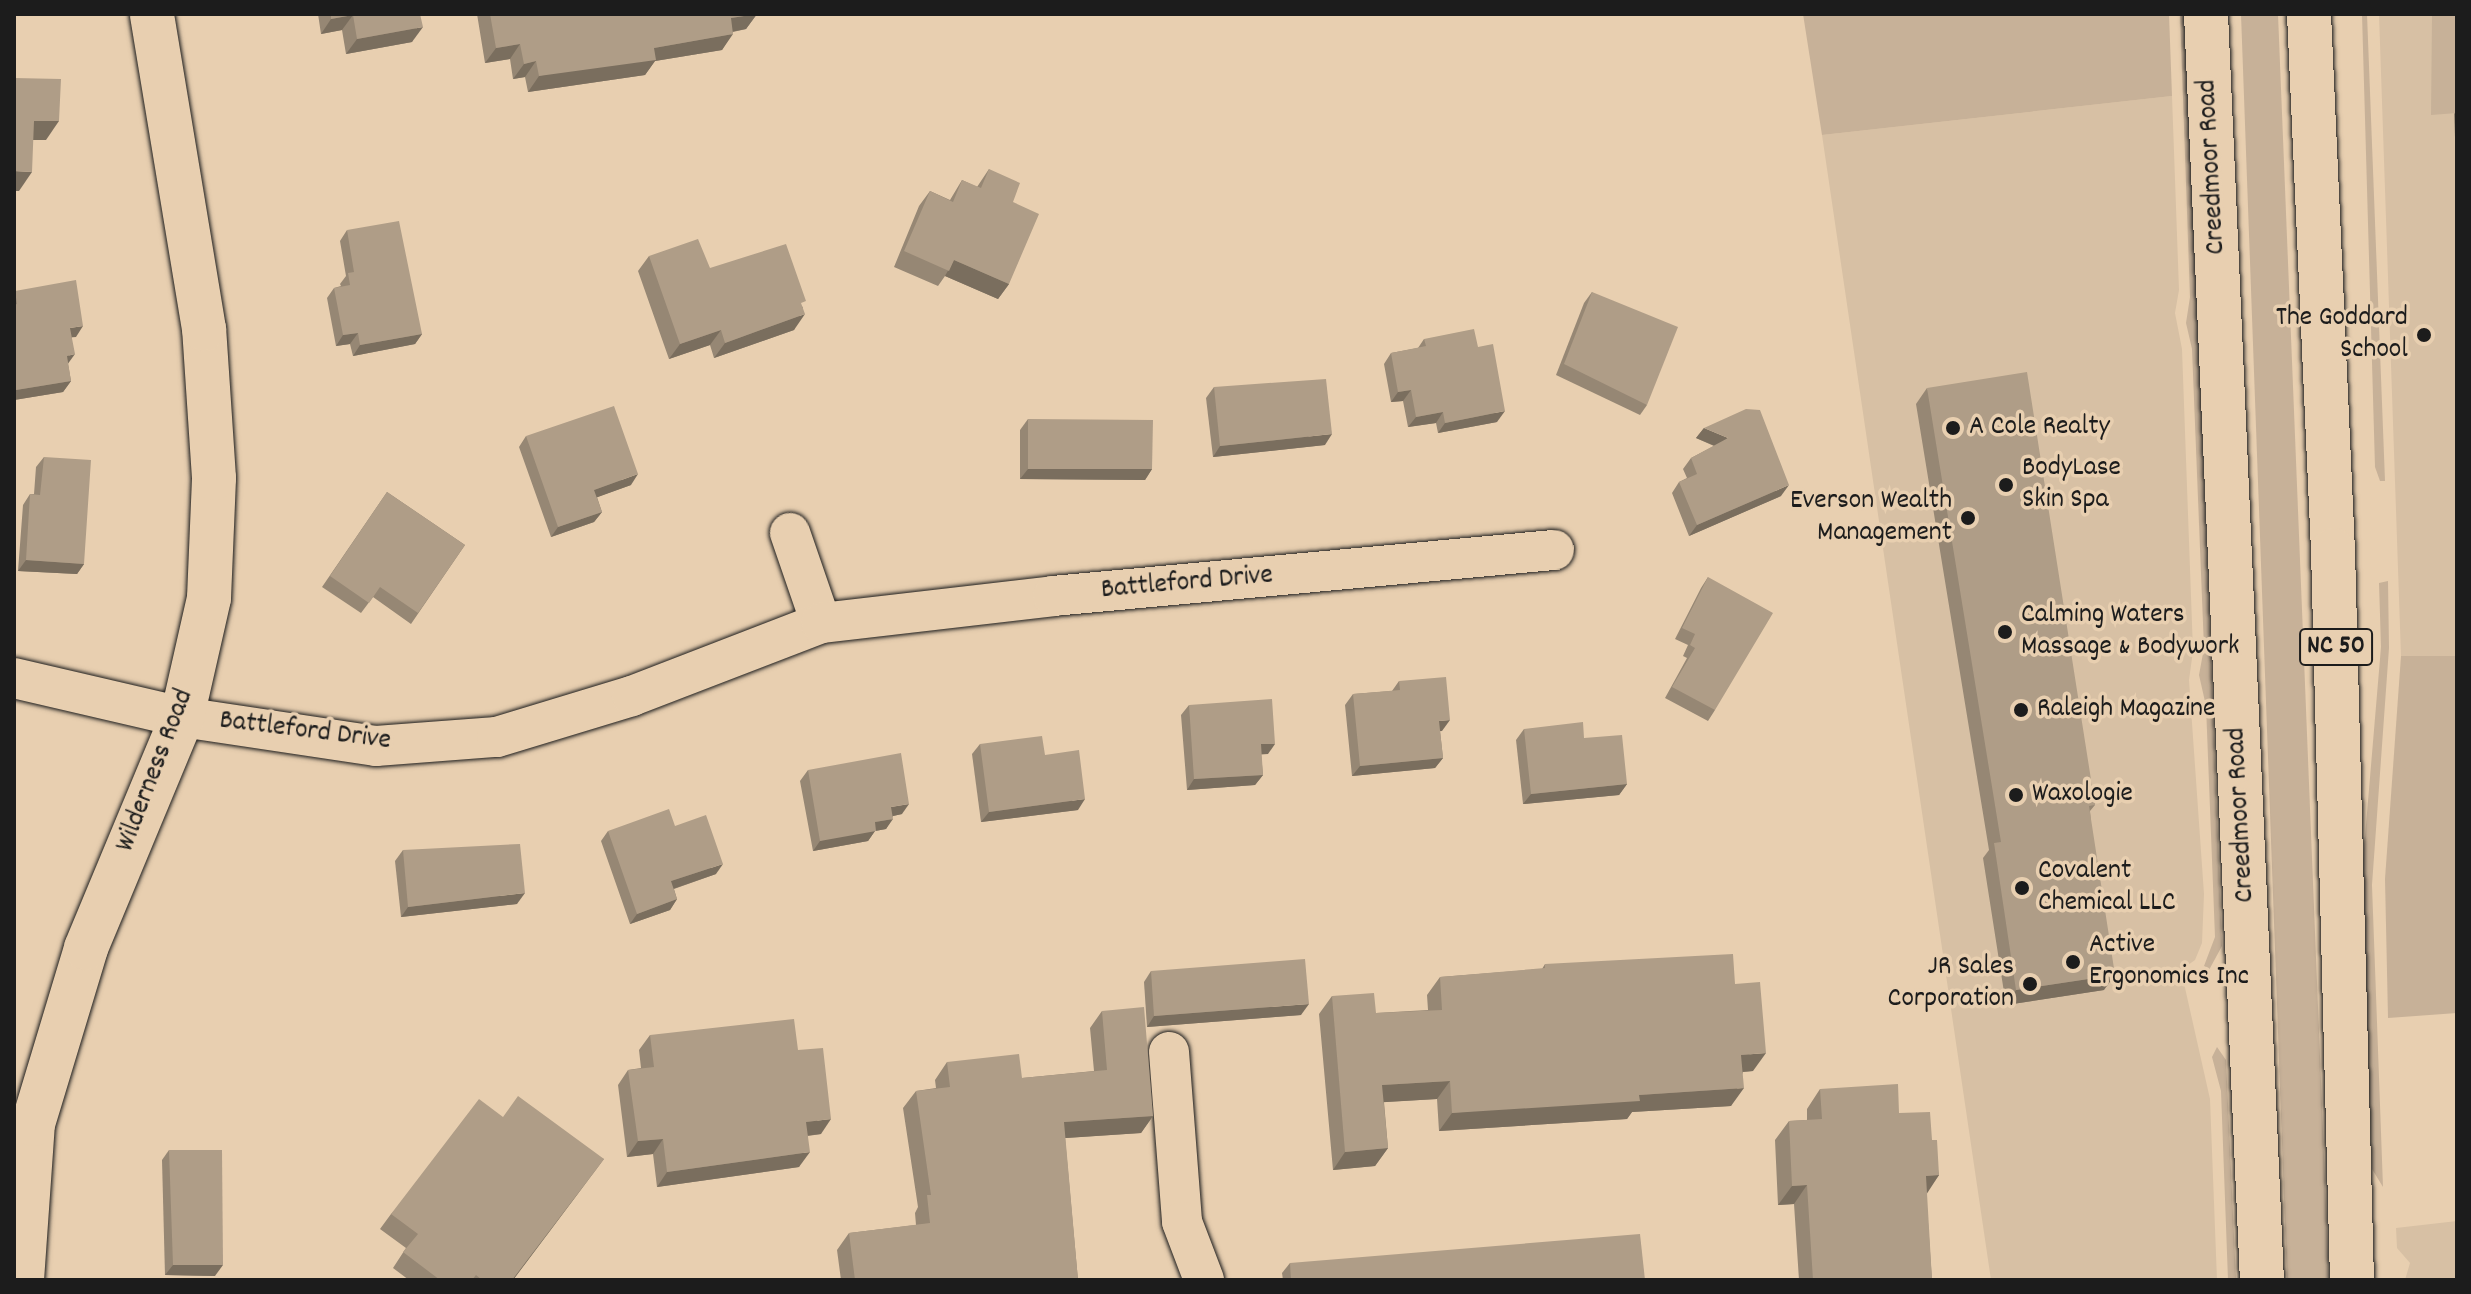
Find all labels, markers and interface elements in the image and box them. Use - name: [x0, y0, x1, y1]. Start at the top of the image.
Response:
- street label: Creedmoor Road: [2192, 79, 2234, 255]
- place label: The Goddard School: [2276, 302, 2408, 368]
- marker: The Goddard School: [2415, 326, 2433, 344]
- place label: A Cole Realty: [1969, 411, 2110, 445]
- marker: A Cole Realty: [1944, 419, 1962, 437]
- place label: BodyLase Skin Spa: [2022, 452, 2121, 518]
- marker: BodyLase Skin Spa: [1997, 476, 2015, 494]
- place label: Everson Wealth Management: [1790, 485, 1952, 551]
- marker: Everson Wealth Management: [1959, 509, 1977, 527]
- street label: Battleford Drive: [1100, 560, 1274, 608]
- place label: Calming Waters Massage & Bodywork: [2021, 599, 2240, 665]
- marker: Calming Waters Massage & Bodywork: [1996, 623, 2014, 641]
- road number: NC 50: [2298, 625, 2374, 669]
- street label: Wilderness Road: [110, 685, 202, 857]
- place label: Raleigh Magazine: [2037, 693, 2215, 727]
- marker: Raleigh Magazine: [2012, 701, 2030, 719]
- street label: Battleford Drive: [217, 705, 393, 759]
- street label: Creedmoor Road: [2221, 727, 2263, 903]
- place label: Waxologie: [2032, 778, 2133, 812]
- marker: Waxologie: [2007, 786, 2025, 804]
- place label: Covalent Chemical LLC: [2038, 855, 2176, 921]
- marker: Covalent Chemical LLC: [2013, 879, 2031, 897]
- place label: Active Ergonomics Inc: [2089, 929, 2249, 995]
- place label: JR Sales Corporation: [1888, 951, 2014, 1017]
- marker: Active Ergonomics Inc: [2064, 953, 2082, 971]
- marker: JR Sales Corporation: [2021, 975, 2039, 993]

